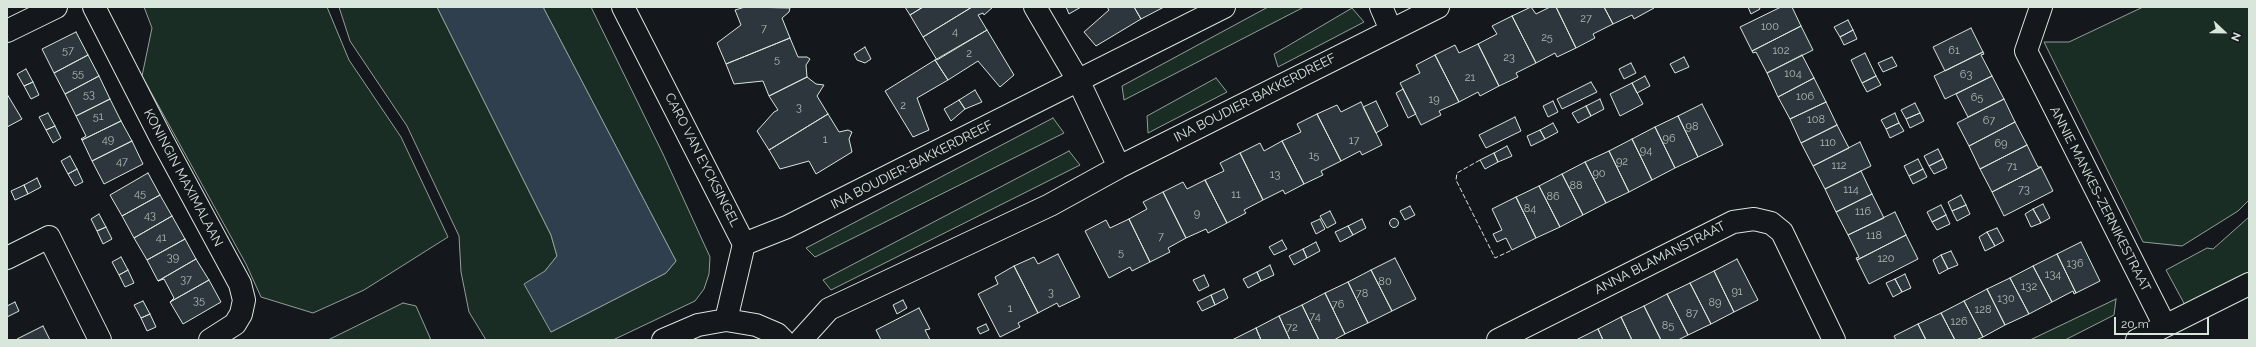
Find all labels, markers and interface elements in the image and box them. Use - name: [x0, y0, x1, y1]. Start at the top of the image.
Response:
- house number: 27: [1580, 12, 1592, 26]
- north arrow: [2204, 12, 2244, 52]
- house number: 100: [1761, 20, 1779, 34]
- house number: 7: [761, 22, 767, 36]
- house number: 4: [952, 25, 958, 39]
- text: N: [2228, 30, 2243, 43]
- house number: 25: [1541, 31, 1553, 45]
- house number: 57: [62, 44, 74, 58]
- house number: 102: [1772, 44, 1790, 58]
- house number: 61: [1948, 44, 1960, 58]
- house number: 2: [966, 47, 972, 61]
- street label: INA BOUDIER-BAKKERDREEF: [1171, 50, 1339, 146]
- house number: 23: [1503, 51, 1515, 65]
- house number: 5: [774, 53, 780, 67]
- house number: 55: [72, 67, 84, 81]
- house number: 104: [1784, 67, 1802, 81]
- house number: 63: [1960, 68, 1972, 82]
- house number: 21: [1465, 71, 1475, 85]
- house number: 53: [83, 88, 95, 102]
- street label: CARO VAN EYCKSINGEL: [661, 90, 743, 230]
- house number: 106: [1796, 90, 1814, 104]
- house number: 65: [1971, 91, 1983, 105]
- house number: 19: [1428, 93, 1440, 107]
- house number: 2: [900, 99, 906, 113]
- house number: 3: [796, 101, 802, 115]
- street label: ANNIE MANKES-ZERNIKESTRAAT: [2046, 104, 2154, 294]
- street label: KONINGIN MAXIMALAAN: [140, 106, 226, 250]
- house number: 51: [93, 110, 103, 124]
- house number: 108: [1807, 113, 1825, 127]
- house number: 67: [1983, 114, 1995, 128]
- street label: INA BOUDIER-BAKKERDREEF: [828, 117, 996, 213]
- house number: 98: [1686, 120, 1698, 134]
- house number: 96: [1662, 132, 1676, 146]
- house number: 49: [102, 133, 114, 147]
- house number: 1: [823, 133, 827, 147]
- house number: 17: [1349, 134, 1359, 148]
- house number: 110: [1820, 136, 1836, 150]
- house number: 69: [1994, 137, 2008, 151]
- house number: 94: [1640, 144, 1652, 158]
- house number: 15: [1309, 149, 1319, 163]
- house number: 47: [116, 155, 128, 169]
- house number: 92: [1616, 155, 1628, 169]
- house number: 112: [1831, 159, 1847, 173]
- house number: 71: [2007, 160, 2017, 174]
- house number: 90: [1592, 167, 1606, 181]
- house number: 13: [1270, 168, 1280, 182]
- house number: 88: [1569, 179, 1583, 193]
- house number: 114: [1843, 183, 1859, 197]
- house number: 73: [2018, 183, 2030, 197]
- house number: 45: [134, 187, 146, 201]
- house number: 11: [1231, 188, 1241, 202]
- house number: 86: [1546, 190, 1560, 204]
- house number: 84: [1524, 202, 1536, 216]
- house number: 116: [1855, 205, 1871, 219]
- house number: 9: [1194, 207, 1200, 221]
- house number: 43: [144, 209, 156, 223]
- street label: ANNA BLAMANSTRAAT: [1592, 218, 1728, 298]
- house number: 118: [1866, 229, 1882, 243]
- house number: 7: [1158, 230, 1164, 244]
- house number: 41: [156, 231, 166, 245]
- house number: 5: [1118, 246, 1124, 260]
- house number: 39: [167, 251, 179, 265]
- house number: 120: [1877, 252, 1895, 266]
- house number: 136: [2066, 257, 2084, 271]
- house number: 134: [2045, 268, 2061, 282]
- house number: 37: [180, 273, 192, 287]
- house number: 80: [1378, 275, 1392, 289]
- house number: 132: [2021, 280, 2037, 294]
- house number: 91: [1731, 285, 1743, 299]
- house number: 3: [1048, 286, 1054, 300]
- house number: 78: [1356, 287, 1368, 301]
- house number: 130: [1997, 292, 2015, 306]
- house number: 35: [193, 294, 205, 308]
- house number: 89: [1709, 296, 1721, 310]
- house number: 76: [1332, 298, 1344, 312]
- house number: 1: [1008, 302, 1012, 316]
- house number: 128: [1975, 303, 1991, 317]
- house number: 87: [1686, 307, 1698, 321]
- scale bar: [2116, 309, 2211, 335]
- house number: 74: [1309, 310, 1321, 324]
- house number: 126: [1950, 315, 1968, 329]
- text: 20 m: [2121, 317, 2149, 331]
- house number: 85: [1662, 319, 1674, 333]
- house number: 72: [1286, 321, 1298, 335]

